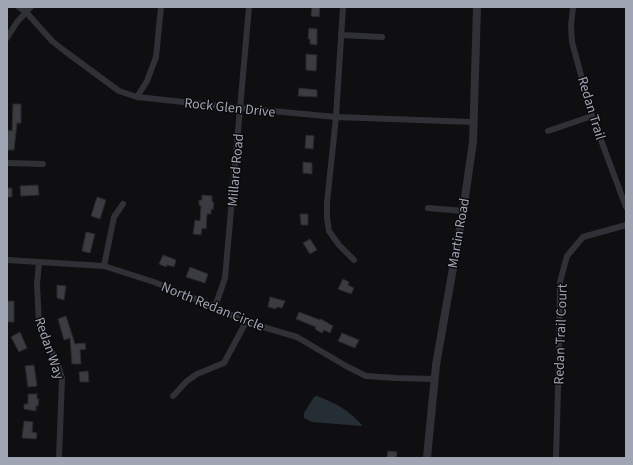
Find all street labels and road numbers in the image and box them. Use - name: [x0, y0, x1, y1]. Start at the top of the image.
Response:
- street label: Redan Trail: [572, 74, 610, 143]
- street label: Rock Glen Drive: [183, 93, 276, 123]
- street label: Millard Road: [223, 133, 249, 207]
- street label: Martin Road: [443, 197, 475, 270]
- street label: North Redan Circle: [158, 277, 267, 337]
- street label: Redan Trail Court: [549, 283, 573, 385]
- street label: Redan Way: [29, 315, 69, 382]

